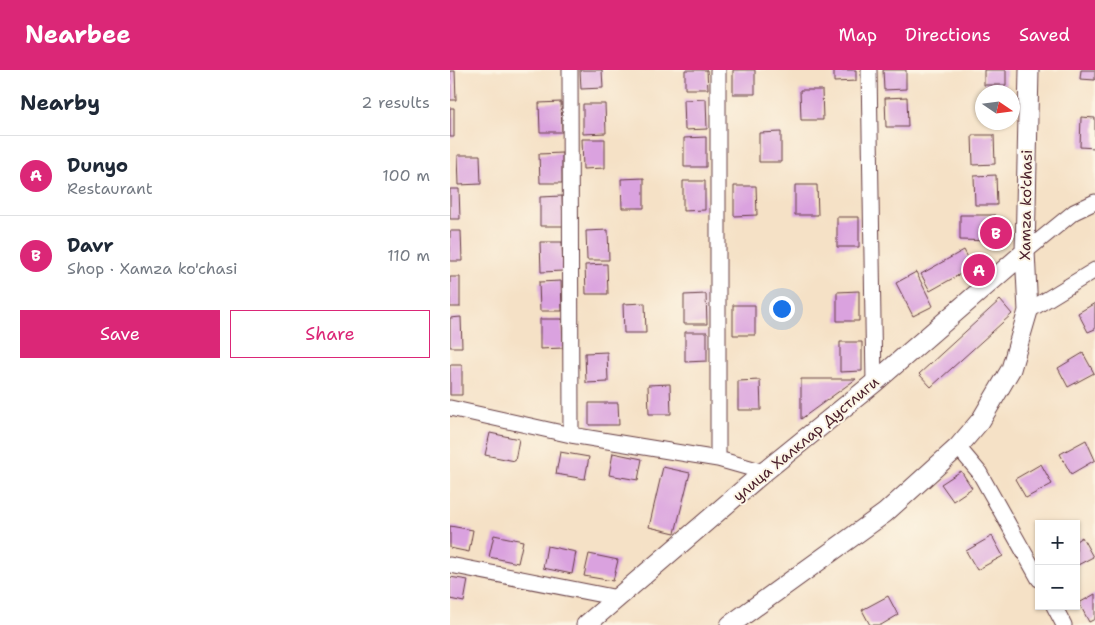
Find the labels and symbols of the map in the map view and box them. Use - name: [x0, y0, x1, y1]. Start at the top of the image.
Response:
- north arrow: [975, 85, 1020, 130]
- street label: Xamza ko'chasi: [1015, 150, 1037, 260]
- pin: B: [980, 214, 1012, 252]
- pin: A: [963, 251, 995, 289]
- your location: [769, 296, 795, 322]
- street label: улица Халклар Дустлиги: [729, 372, 883, 506]

